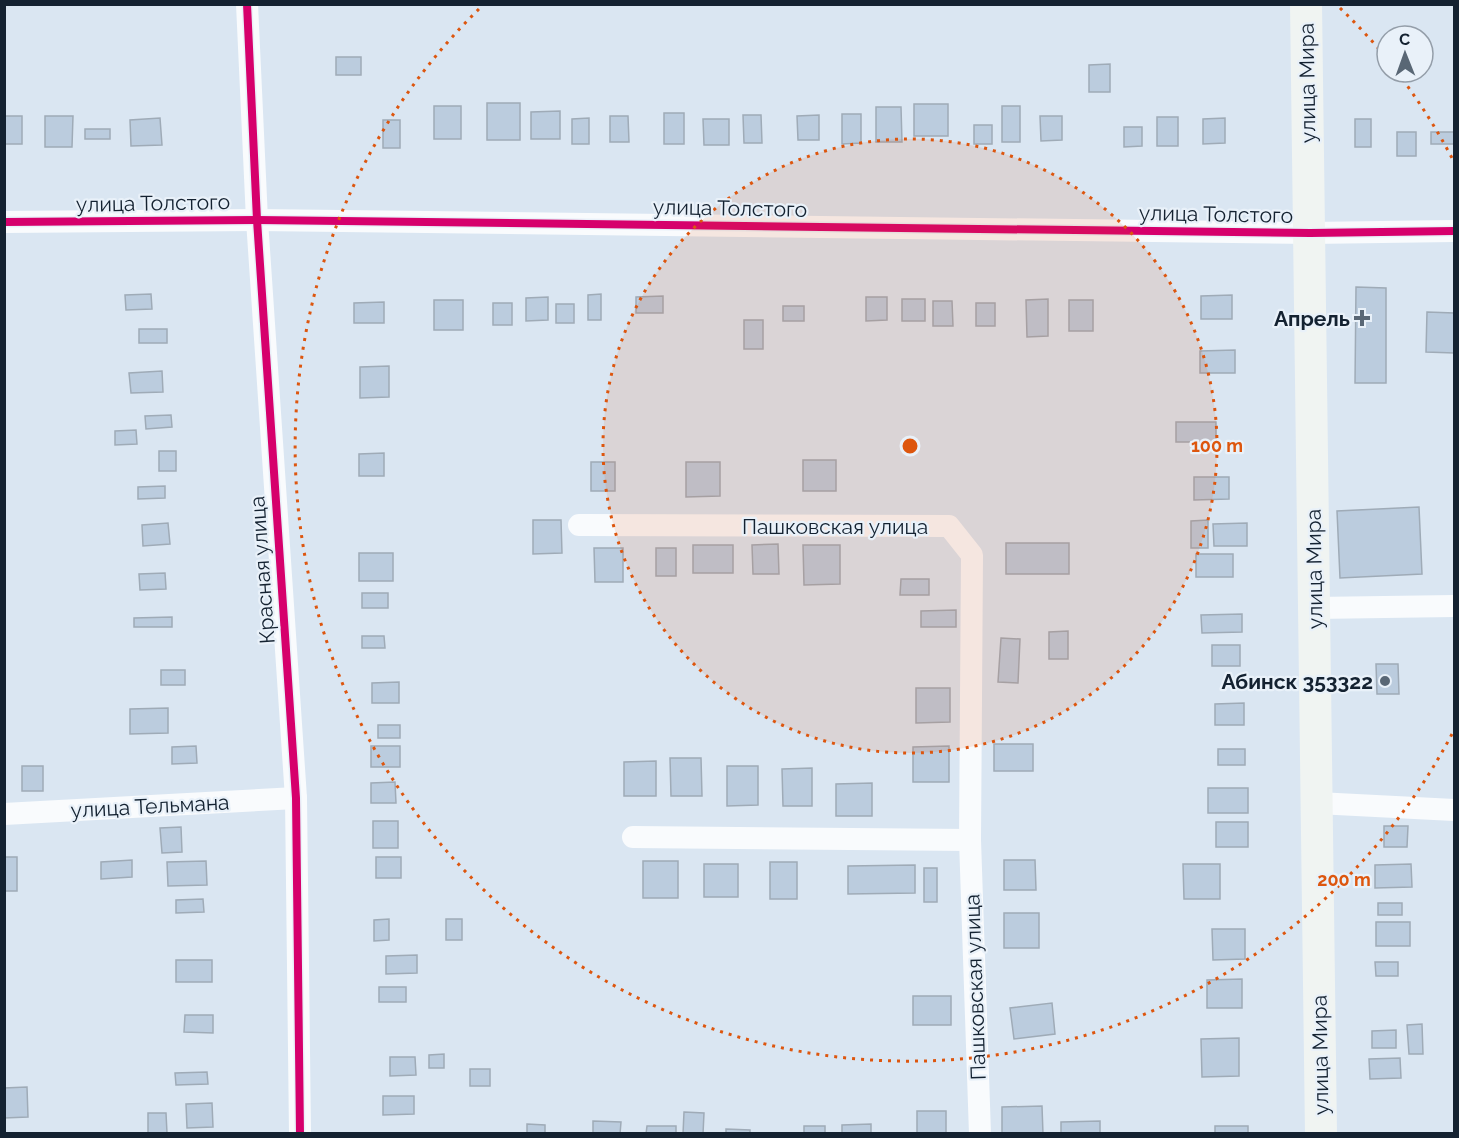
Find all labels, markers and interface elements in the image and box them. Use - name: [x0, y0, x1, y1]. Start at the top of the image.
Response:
- street label: улица Мира: [1293, 23, 1321, 143]
- north arrow: [1375, 24, 1435, 84]
- text: С: [1399, 30, 1410, 49]
- street label: улица Толстого: [76, 189, 230, 217]
- street label: улица Толстого: [653, 194, 807, 222]
- street label: улица Толстого: [1139, 200, 1293, 228]
- place label: Апрель: [1274, 306, 1350, 331]
- marker: Апрель: [1355, 311, 1369, 325]
- text: 100 m: [1191, 435, 1243, 456]
- centre of rings: [900, 436, 920, 456]
- street label: Красная улица: [244, 495, 280, 645]
- street label: улица Мира: [1300, 509, 1328, 629]
- street label: Пашковская улица: [742, 514, 928, 539]
- place label: Абинск 353322: [1221, 669, 1373, 694]
- marker: Абинск 353322: [1378, 674, 1392, 688]
- street label: улица Тельмана: [70, 789, 230, 823]
- text: 200 m: [1317, 869, 1371, 890]
- street label: Пашковская улица: [959, 894, 991, 1080]
- street label: улица Мира: [1306, 995, 1334, 1115]

